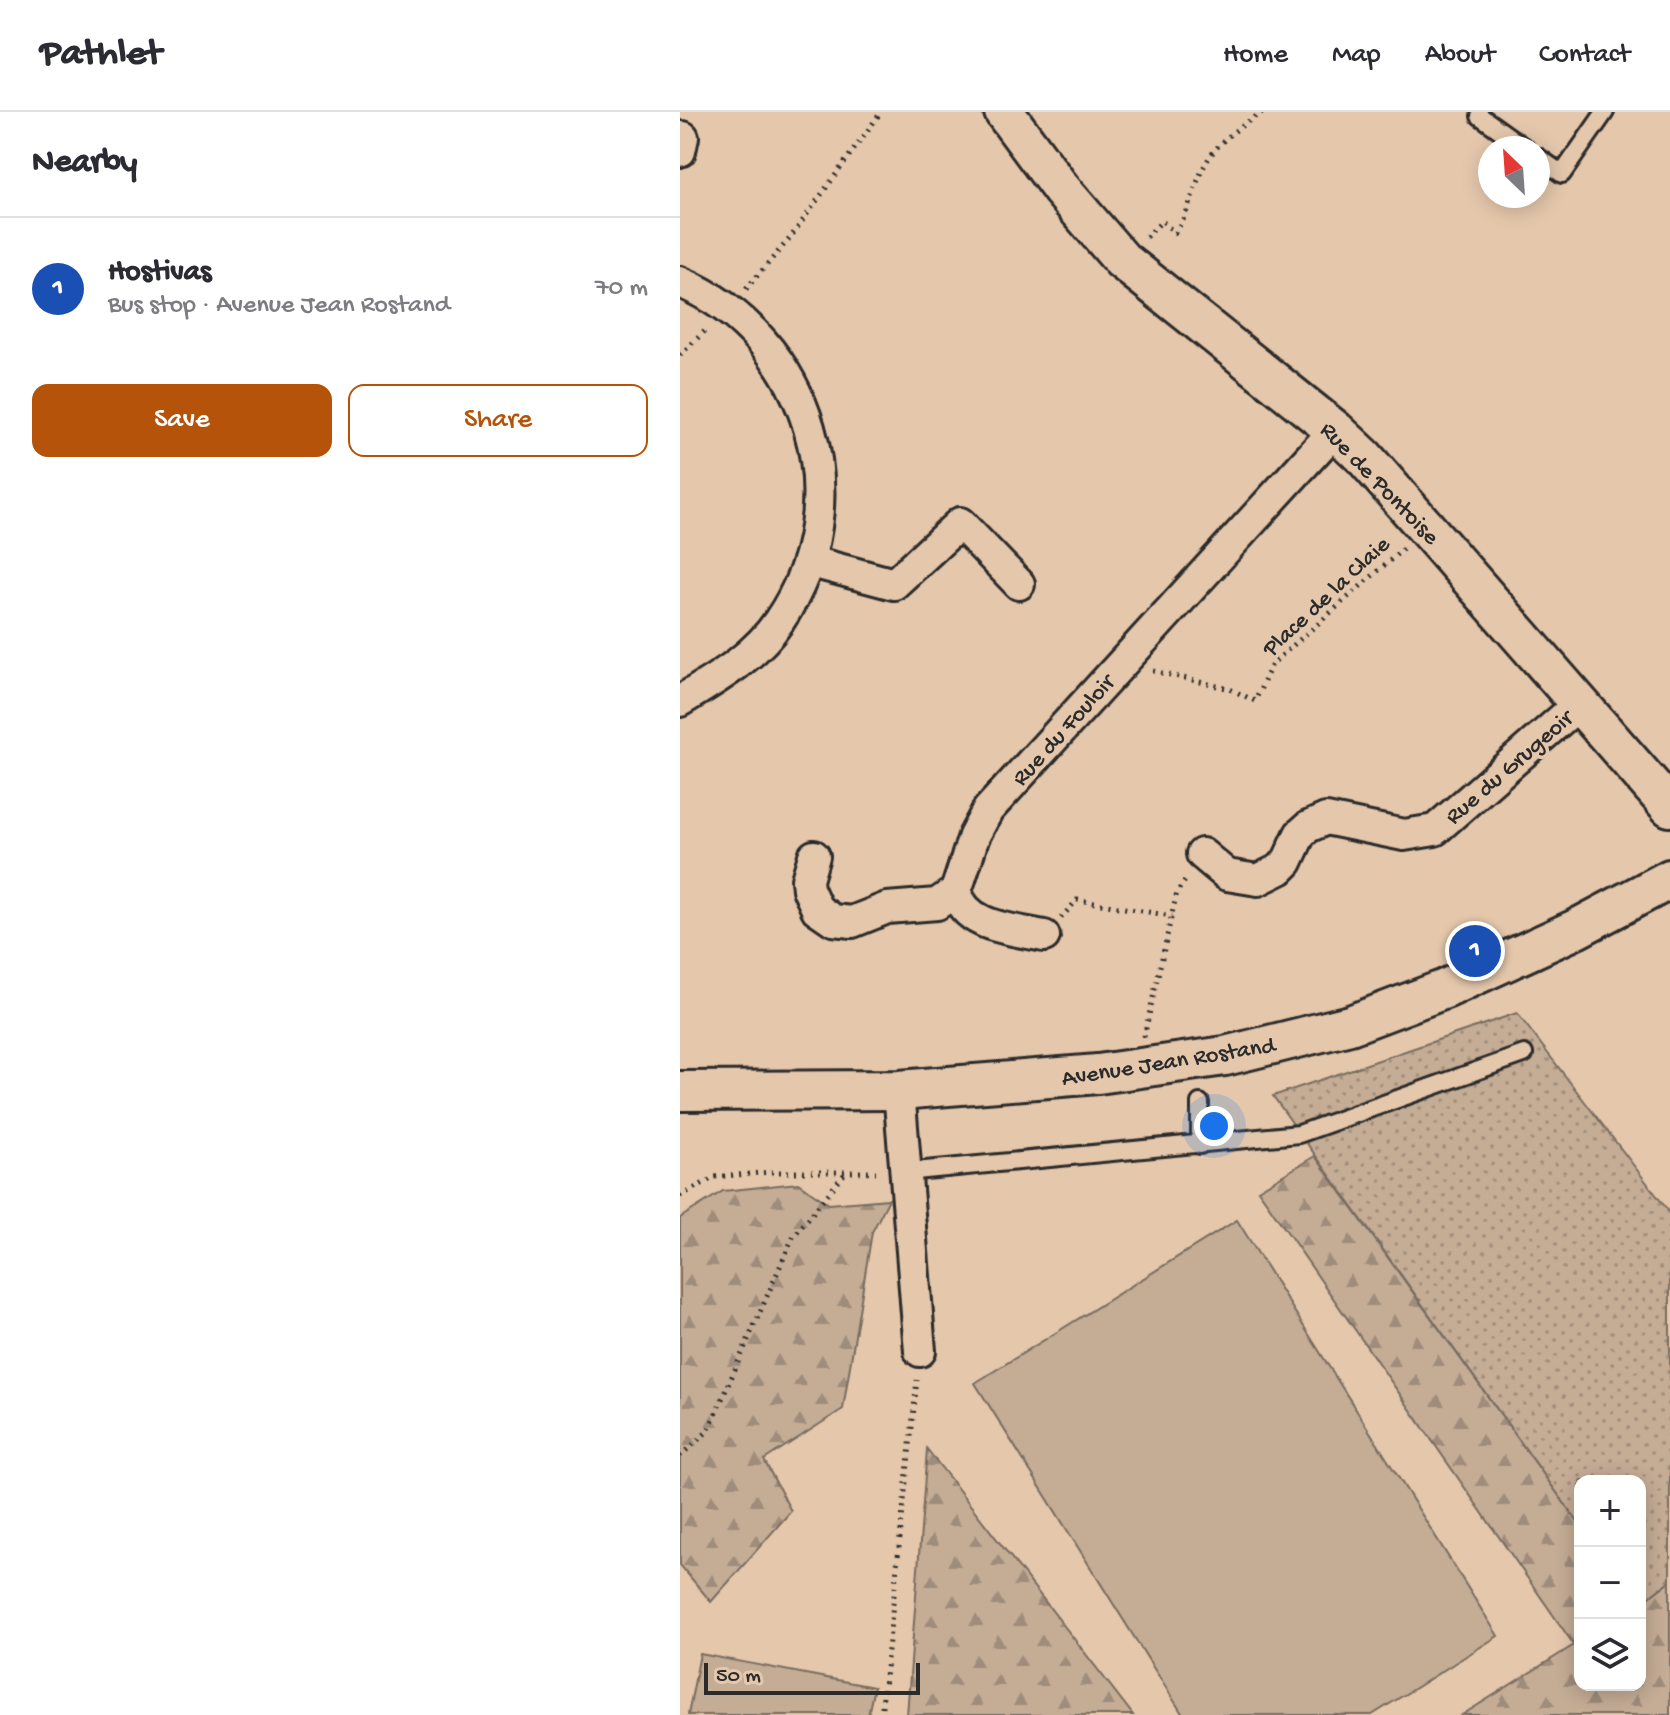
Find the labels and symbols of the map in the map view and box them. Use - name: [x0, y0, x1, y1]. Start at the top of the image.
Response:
- north arrow: [1478, 136, 1550, 208]
- street label: Rue de Pontoise: [1313, 417, 1445, 552]
- street label: Place de la Claie: [1257, 531, 1398, 665]
- street label: Rue du Fouloir: [1007, 668, 1124, 793]
- street label: Rue du Grugeoir: [1440, 704, 1582, 832]
- pin: 1: [1449, 921, 1501, 981]
- street label: Avenue Jean Rostand: [1060, 1032, 1279, 1095]
- your location: [1194, 1106, 1234, 1146]
- scale bar: [704, 1659, 920, 1695]

